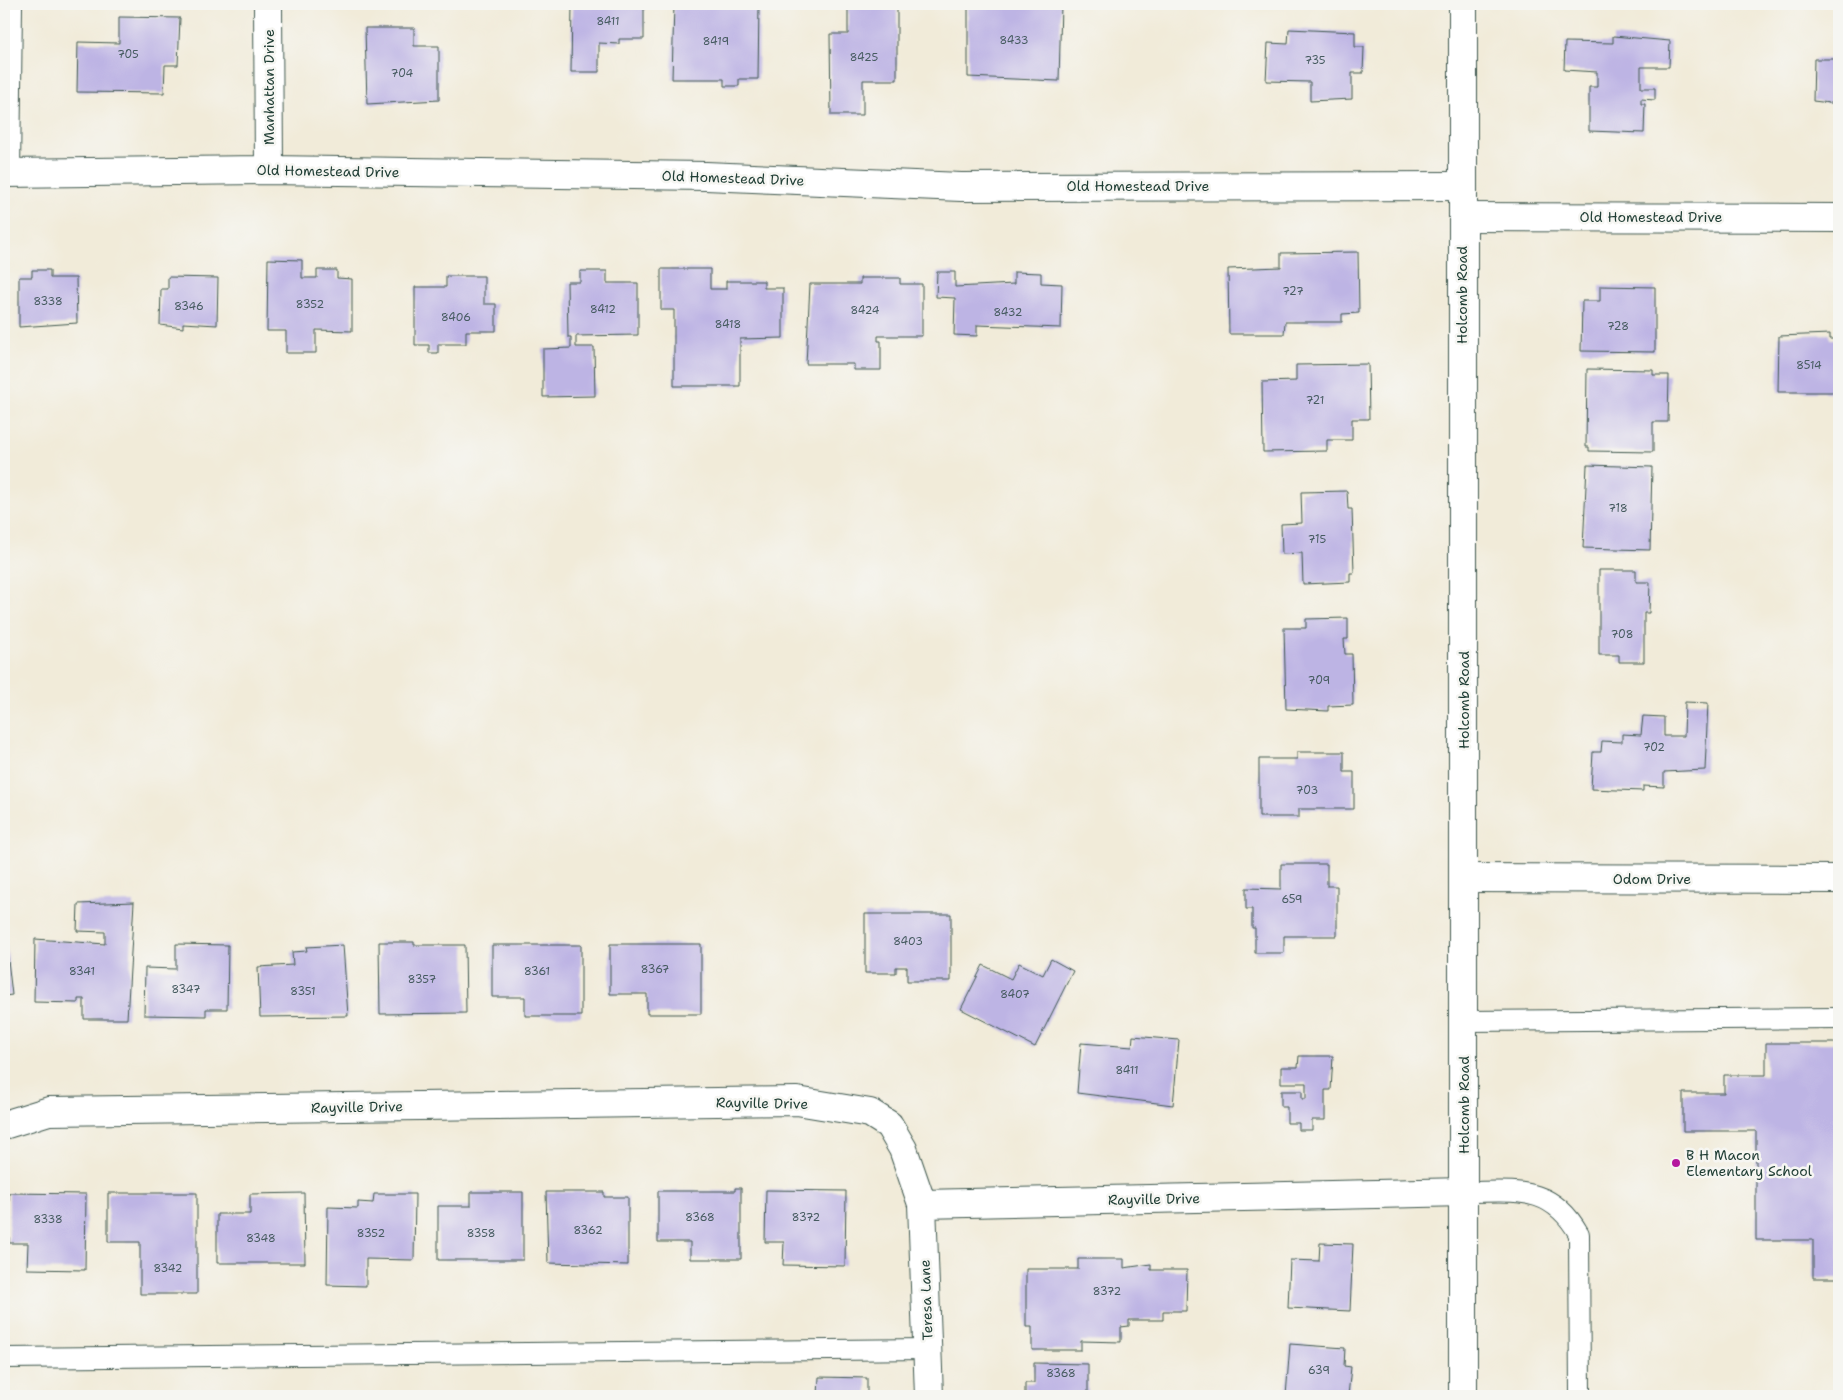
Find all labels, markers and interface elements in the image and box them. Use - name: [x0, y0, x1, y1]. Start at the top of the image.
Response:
- house number: 8411: [596, 14, 620, 29]
- street label: Manhattan Drive: [260, 29, 278, 145]
- house number: 8433: [1000, 33, 1028, 48]
- house number: 8419: [703, 34, 729, 49]
- house number: 705: [117, 47, 139, 62]
- house number: 8425: [850, 50, 878, 65]
- house number: 735: [1304, 53, 1326, 68]
- house number: 704: [391, 66, 414, 81]
- street label: Old Homestead Drive: [256, 161, 400, 181]
- street label: Old Homestead Drive: [661, 167, 805, 189]
- street label: Old Homestead Drive: [1067, 177, 1210, 195]
- street label: Old Homestead Drive: [1580, 208, 1723, 226]
- street label: Holcomb Road: [1453, 246, 1471, 344]
- house number: 727: [1282, 284, 1304, 299]
- house number: 8338: [33, 294, 63, 309]
- house number: 8352: [296, 297, 324, 312]
- house number: 8346: [174, 299, 204, 314]
- house number: 8412: [590, 302, 616, 317]
- house number: 8424: [851, 303, 880, 318]
- house number: 8432: [994, 305, 1022, 320]
- house number: 8406: [441, 310, 471, 325]
- house number: 8418: [715, 317, 741, 332]
- house number: 728: [1607, 319, 1629, 334]
- house number: 8514: [1796, 358, 1822, 373]
- house number: 721: [1306, 393, 1324, 408]
- house number: 718: [1608, 501, 1628, 516]
- house number: 715: [1308, 532, 1326, 547]
- house number: 708: [1611, 627, 1633, 642]
- street label: Holcomb Road: [1455, 651, 1473, 749]
- house number: 709: [1308, 673, 1330, 688]
- house number: 702: [1643, 740, 1665, 755]
- house number: 703: [1296, 783, 1318, 798]
- street label: Odom Drive: [1613, 870, 1691, 888]
- house number: 659: [1281, 892, 1303, 907]
- house number: 8403: [893, 934, 923, 949]
- house number: 8367: [641, 962, 670, 977]
- house number: 8341: [69, 964, 95, 979]
- house number: 8361: [524, 964, 550, 979]
- house number: 8357: [408, 972, 436, 987]
- house number: 8347: [171, 982, 201, 997]
- house number: 8351: [290, 984, 316, 999]
- house number: 8407: [1000, 987, 1030, 1002]
- street label: Holcomb Road: [1455, 1056, 1473, 1154]
- house number: 8411: [1115, 1063, 1139, 1078]
- street label: Rayville Drive: [716, 1093, 808, 1113]
- street label: Rayville Drive: [311, 1097, 403, 1117]
- place label: B H Macon Elementary School: [1686, 1146, 1813, 1180]
- marker: B H Macon Elementary School: [1670, 1157, 1682, 1169]
- street label: Rayville Drive: [1108, 1189, 1200, 1209]
- house number: 8368: [685, 1210, 715, 1225]
- house number: 8372: [792, 1210, 820, 1225]
- house number: 8338: [33, 1212, 63, 1227]
- house number: 8362: [573, 1223, 603, 1238]
- house number: 8352: [357, 1226, 385, 1241]
- house number: 8358: [467, 1226, 495, 1241]
- house number: 8348: [246, 1231, 276, 1246]
- street label: Teresa Lane: [916, 1259, 936, 1341]
- house number: 8342: [153, 1261, 183, 1276]
- house number: 8372: [1093, 1284, 1121, 1299]
- house number: 639: [1308, 1363, 1330, 1378]
- house number: 8368: [1046, 1366, 1076, 1381]

